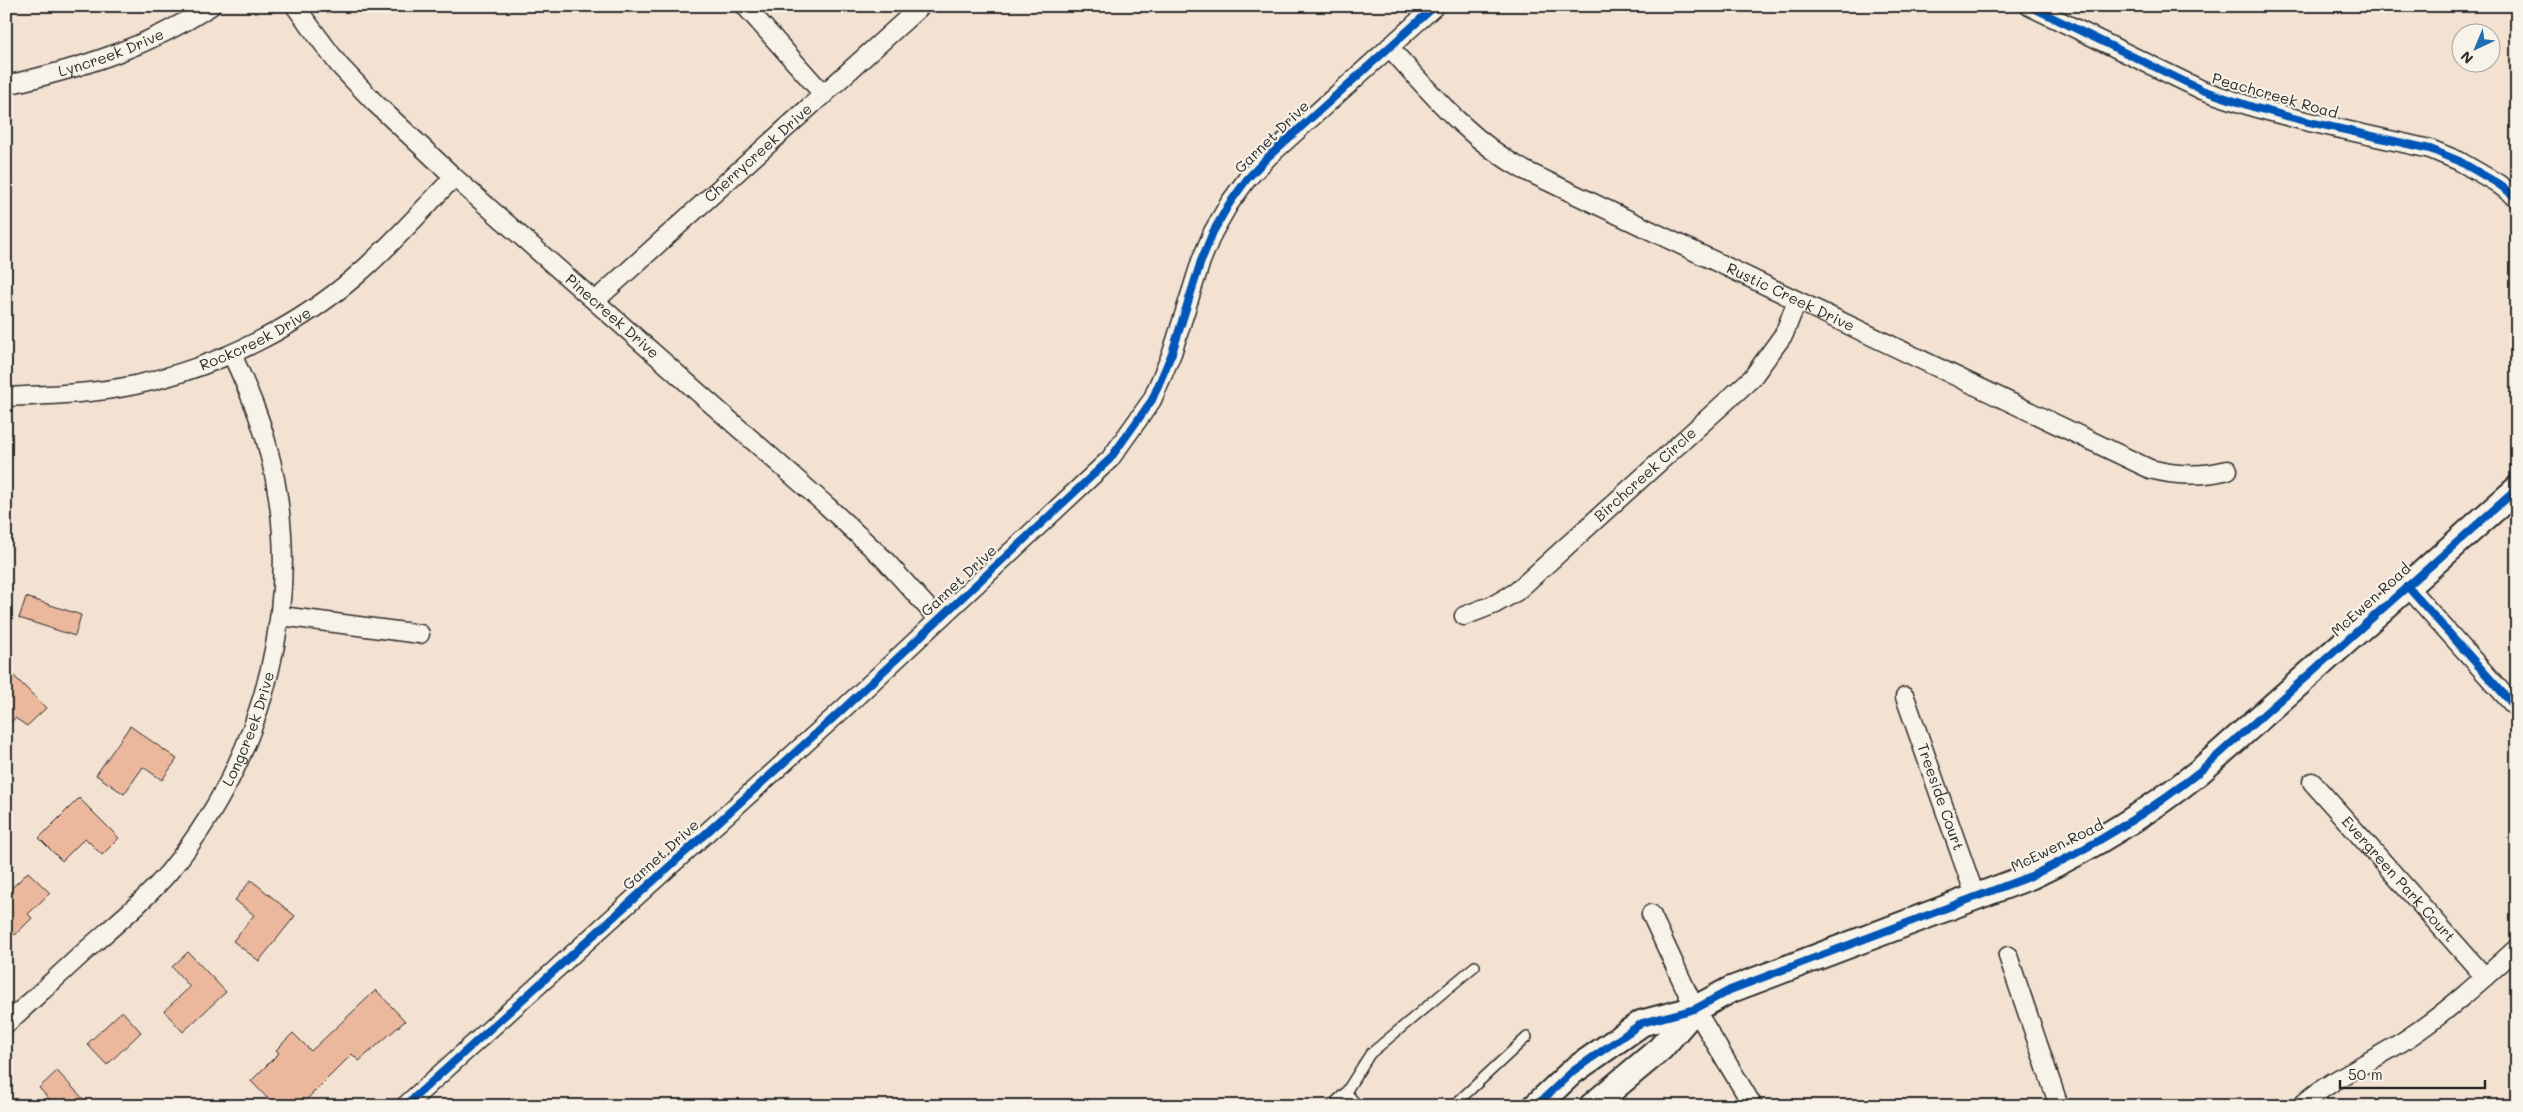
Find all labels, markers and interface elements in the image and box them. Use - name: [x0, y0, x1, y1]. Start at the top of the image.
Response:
- north arrow: [2450, 22, 2500, 72]
- street label: Lyncreek Drive: [56, 23, 167, 81]
- text: N: [2456, 47, 2477, 68]
- street label: Peachcreek Road: [2210, 67, 2341, 123]
- street label: Garnet Drive: [1230, 96, 1313, 177]
- street label: Cherrycreek Drive: [700, 98, 816, 206]
- street label: Rustic Creek Drive: [1724, 257, 1858, 335]
- street label: Pinecreek Drive: [562, 269, 664, 362]
- street label: Rockcreek Drive: [196, 302, 315, 374]
- street label: Birchcreek Circle: [1589, 423, 1700, 525]
- street label: Garnet Drive: [916, 540, 1000, 621]
- street label: McEwen Road: [2326, 558, 2414, 640]
- street label: Longcreek Drive: [217, 669, 278, 789]
- street label: Treeside Court: [1913, 740, 1969, 853]
- street label: Evergreen Park Court: [2338, 811, 2460, 946]
- street label: Garnet Drive: [618, 814, 703, 894]
- street label: McEwen Road: [2007, 814, 2106, 876]
- scale bar: [2340, 1057, 2486, 1089]
- text: 50 m: [2348, 1064, 2383, 1084]

